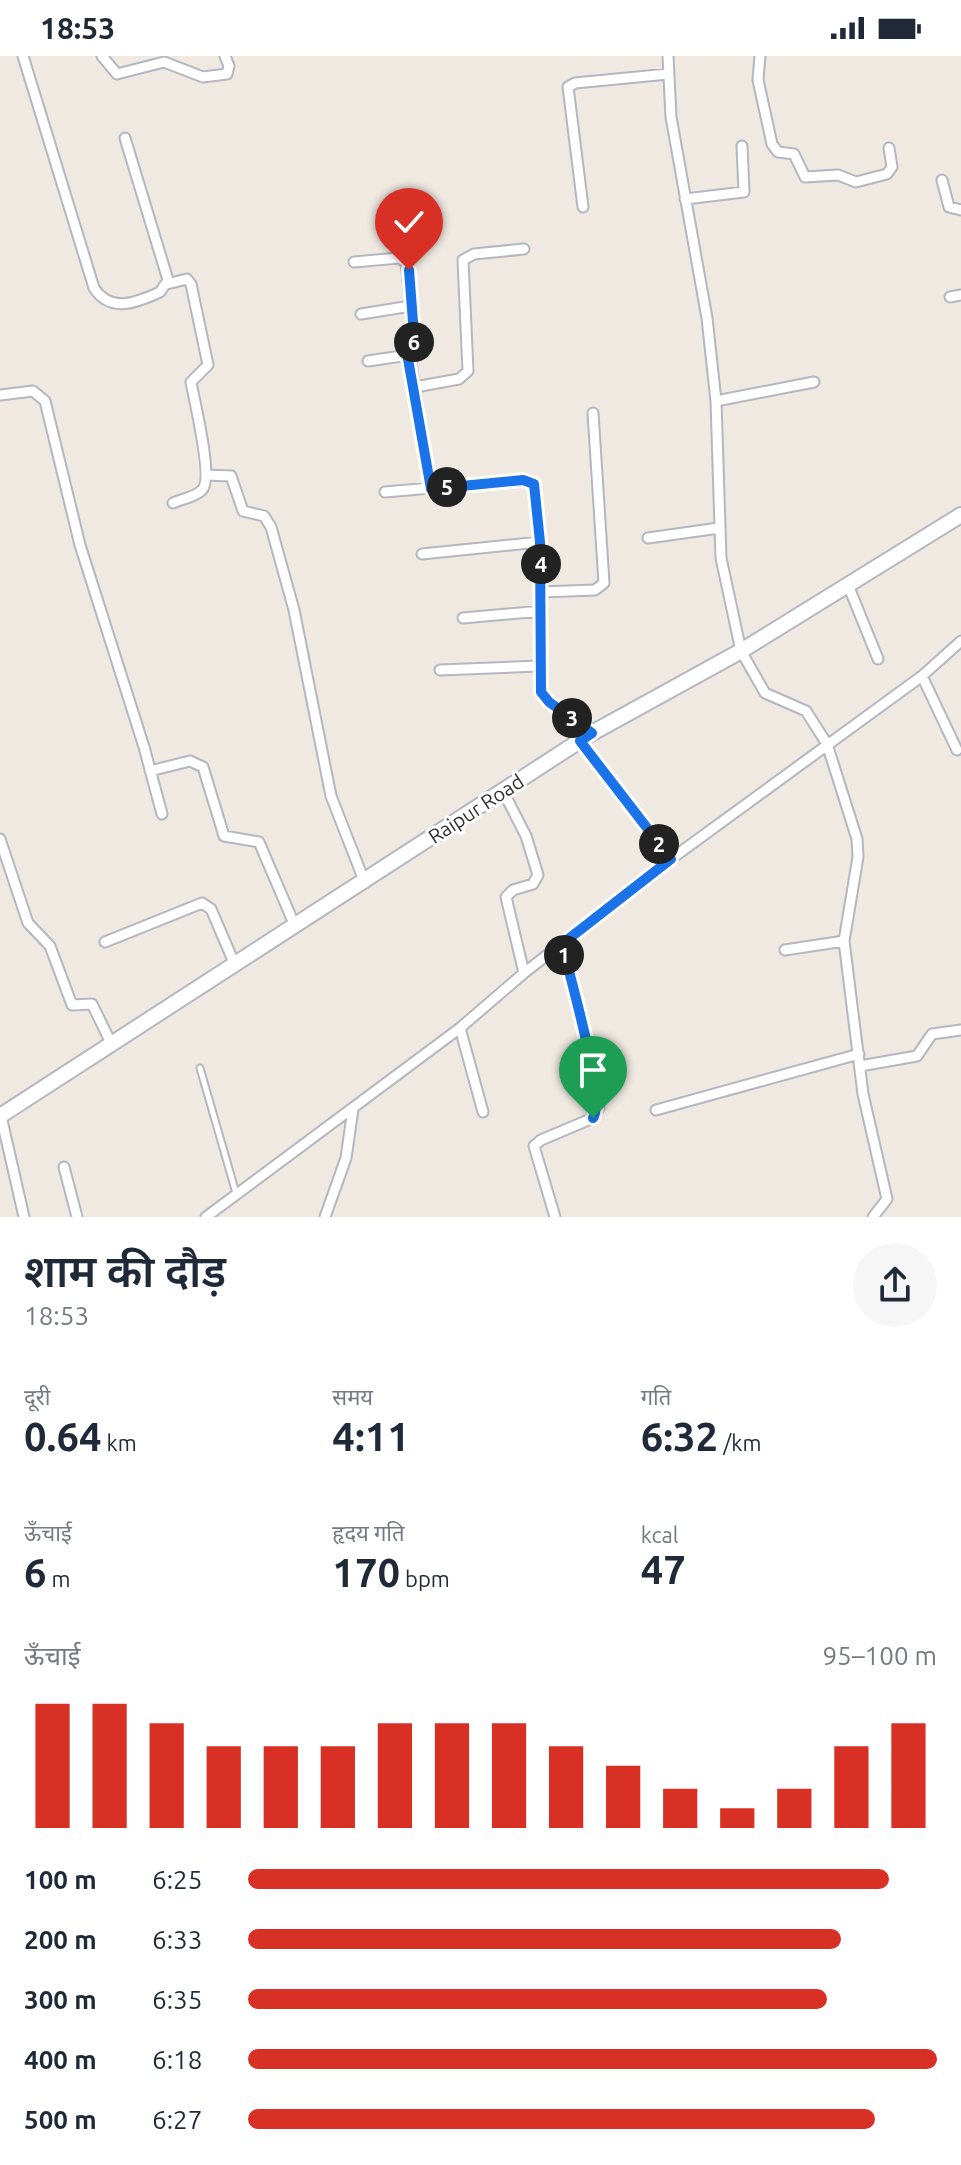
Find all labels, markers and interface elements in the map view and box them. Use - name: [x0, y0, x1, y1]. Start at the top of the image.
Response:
- text: 18:53: [40, 11, 115, 45]
- pin: [375, 188, 443, 270]
- icon: check: [387, 200, 431, 244]
- pin: 6: [394, 322, 434, 362]
- text: 6: [408, 329, 420, 354]
- pin: 5: [427, 467, 467, 507]
- text: 5: [441, 474, 453, 499]
- pin: 4: [521, 544, 561, 584]
- text: 4: [535, 551, 547, 576]
- pin: 3: [552, 698, 592, 738]
- text: 3: [566, 705, 578, 730]
- street label: Raipur Road: [424, 769, 528, 848]
- pin: 2: [639, 824, 679, 864]
- text: 2: [653, 831, 665, 856]
- pin: 1: [544, 935, 584, 975]
- text: 1: [558, 942, 570, 967]
- pin: [559, 1036, 627, 1118]
- icon: arrive: [571, 1048, 615, 1092]
- button: share: [853, 1243, 937, 1327]
- text: शाम की दौड़: [24, 1246, 226, 1295]
- text: 18:53: [24, 1301, 89, 1330]
- text: दूरी: [24, 1384, 50, 1409]
- text: समय: [332, 1384, 373, 1409]
- text: गति: [641, 1384, 671, 1409]
- text: 0.64: [24, 1414, 102, 1459]
- text: 4:11: [332, 1414, 410, 1459]
- text: 6:32: [641, 1414, 718, 1459]
- text: km: [102, 1430, 137, 1455]
- text: /km: [718, 1430, 761, 1455]
- text: ऊँचाई: [24, 1520, 72, 1545]
- text: हृदय गति: [332, 1520, 405, 1545]
- text: kcal: [641, 1522, 679, 1547]
- text: 47: [641, 1547, 686, 1592]
- text: 6: [24, 1550, 47, 1595]
- text: 170: [332, 1550, 400, 1595]
- text: m: [47, 1566, 71, 1591]
- text: bpm: [400, 1566, 450, 1591]
- text: ऊँचाई: [24, 1641, 80, 1670]
- text: 95–100 m: [822, 1641, 937, 1670]
- text: 100 m: [24, 1865, 97, 1894]
- text: 6:25: [152, 1865, 202, 1894]
- text: 200 m: [24, 1925, 97, 1954]
- text: 6:33: [152, 1925, 202, 1954]
- text: 300 m: [24, 1985, 97, 2014]
- text: 6:35: [152, 1985, 202, 2014]
- text: 400 m: [24, 2045, 97, 2074]
- text: 6:18: [152, 2045, 202, 2074]
- text: 500 m: [24, 2105, 97, 2134]
- text: 6:27: [152, 2105, 202, 2134]

